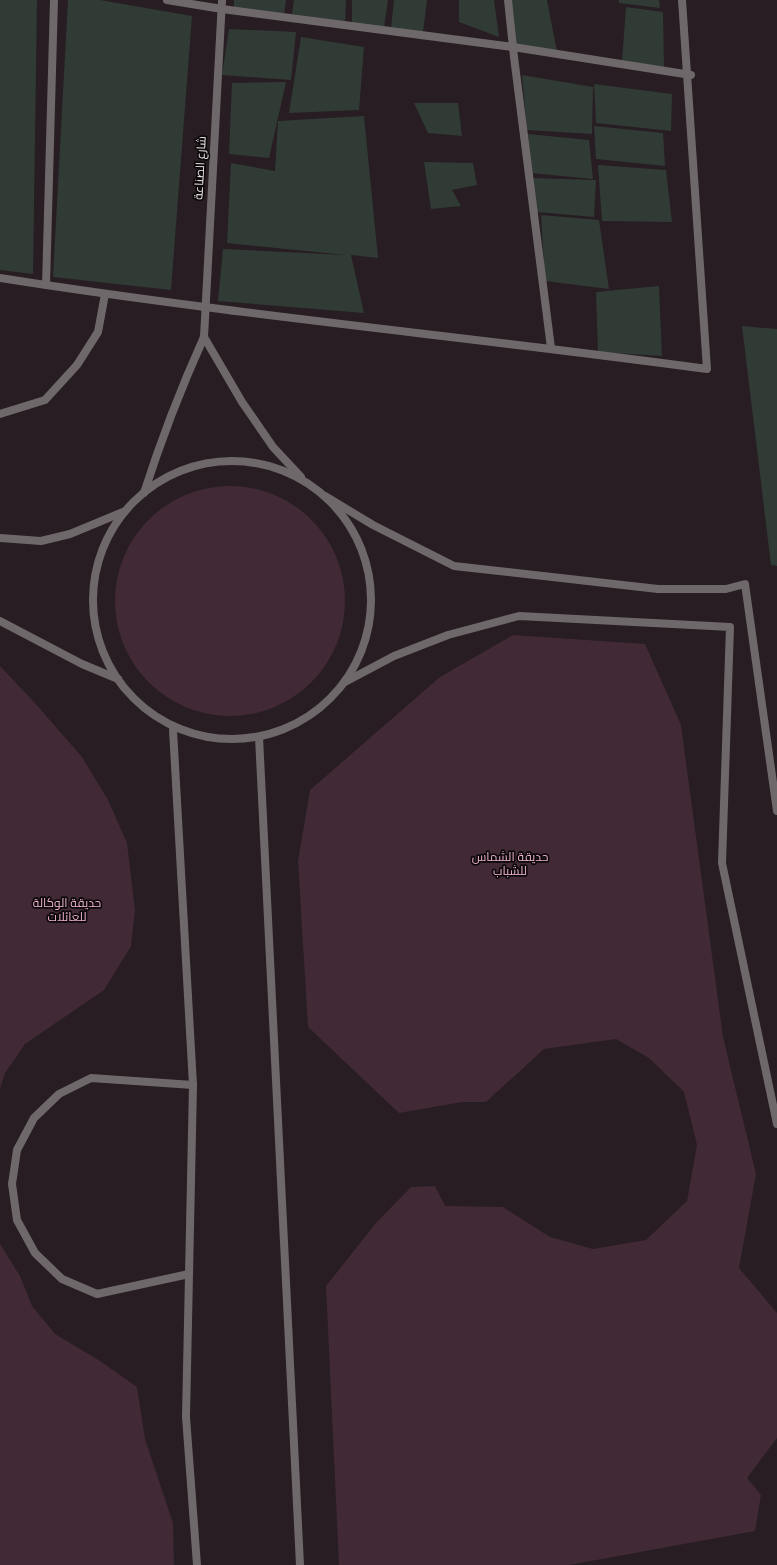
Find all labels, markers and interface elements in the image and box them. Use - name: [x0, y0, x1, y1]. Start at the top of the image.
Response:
- street label: شارع الصناعة: [191, 136, 211, 200]
- park label: حديقة الشماس للشباب: [472, 850, 548, 880]
- park label: حديقة الوكالة للعائلات: [33, 896, 101, 926]

